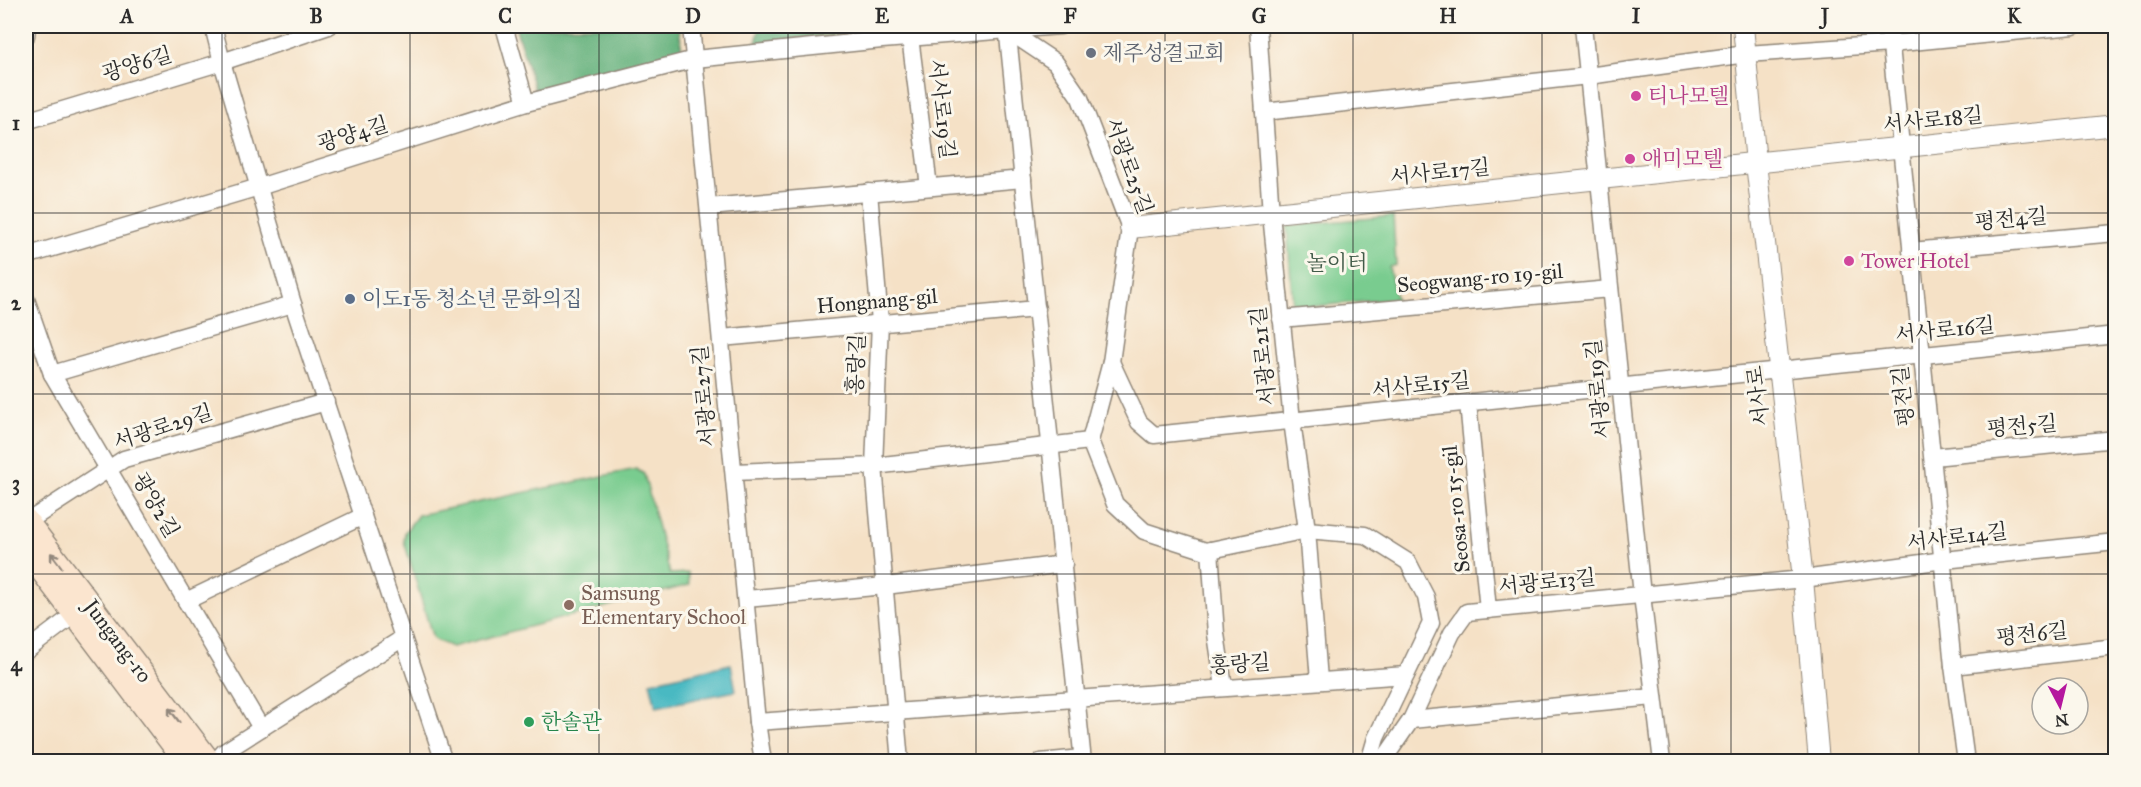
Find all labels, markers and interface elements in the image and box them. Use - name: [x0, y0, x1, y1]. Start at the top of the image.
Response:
- text: A: [118, 4, 134, 28]
- text: B: [309, 4, 323, 28]
- text: C: [498, 4, 512, 28]
- text: D: [685, 4, 701, 28]
- text: E: [875, 4, 890, 28]
- text: F: [1063, 4, 1077, 28]
- text: G: [1252, 4, 1267, 28]
- text: H: [1439, 4, 1457, 28]
- text: I: [1632, 4, 1641, 28]
- text: J: [1818, 4, 1830, 30]
- text: K: [2007, 4, 2022, 28]
- place label: 제주성결교회: [1103, 40, 1225, 66]
- street label: 광양6길: [99, 41, 175, 87]
- marker: 제주성결교회: [1084, 46, 1098, 60]
- street label: 서사로19길: [923, 58, 961, 160]
- place label: 티나모텔: [1648, 83, 1729, 109]
- marker: 티나모텔: [1629, 89, 1643, 103]
- street label: 서사로18길: [1882, 102, 1984, 138]
- text: 1: [12, 111, 20, 135]
- street label: 광양4길: [315, 111, 391, 157]
- street label: 서광로25길: [1099, 114, 1159, 218]
- place label: 애미모텔: [1642, 146, 1723, 172]
- marker: 애미모텔: [1623, 152, 1637, 166]
- street label: 서사로17길: [1389, 154, 1491, 190]
- street label: 평전4길: [1974, 203, 2048, 235]
- place label: Tower Hotel: [1861, 248, 1970, 274]
- park label: 놀이터: [1307, 250, 1367, 276]
- marker: Tower Hotel: [1842, 254, 1856, 268]
- street label: Seogwang-ro 19-gil: [1396, 258, 1564, 298]
- street label: Hongnang-gil: [816, 283, 939, 319]
- place label: 이도1동 청소년 문화의집: [362, 286, 582, 312]
- text: 2: [11, 291, 22, 315]
- marker: 이도1동 청소년 문화의집: [343, 292, 357, 306]
- street label: 서광로21길: [1245, 305, 1281, 407]
- street label: 서사로16길: [1894, 312, 1996, 348]
- street label: 홍랑길: [841, 333, 871, 395]
- street label: 서광로19길: [1580, 338, 1616, 440]
- street label: 서광로27길: [687, 344, 721, 448]
- street label: 서사로: [1741, 364, 1775, 428]
- street label: 평전길: [1887, 364, 1919, 428]
- street label: 서사로15길: [1370, 367, 1472, 403]
- street label: 서광로29길: [110, 399, 216, 455]
- street label: 평전5길: [1986, 410, 2058, 442]
- street label: Seosa-ro 15-gil: [1436, 444, 1476, 574]
- street label: 광양2길: [127, 468, 185, 542]
- text: 3: [12, 471, 20, 496]
- street label: 서사로14길: [1905, 518, 2009, 556]
- one-way arrow: [49, 552, 62, 568]
- street label: 서광로13길: [1497, 564, 1597, 600]
- place label: Samsung Elementary School: [581, 580, 746, 630]
- street label: Jungang-ro: [77, 593, 158, 688]
- marker: Samsung Elementary School: [562, 598, 576, 612]
- street label: 평전6길: [1995, 617, 2069, 651]
- street label: 홍랑길: [1209, 649, 1271, 679]
- text: 4: [10, 652, 22, 677]
- north arrow: [2030, 676, 2090, 736]
- one-way arrow: [168, 707, 181, 723]
- place label: 한솔관: [541, 709, 603, 735]
- text: N: [2053, 710, 2070, 731]
- marker: 한솔관: [522, 715, 536, 729]

